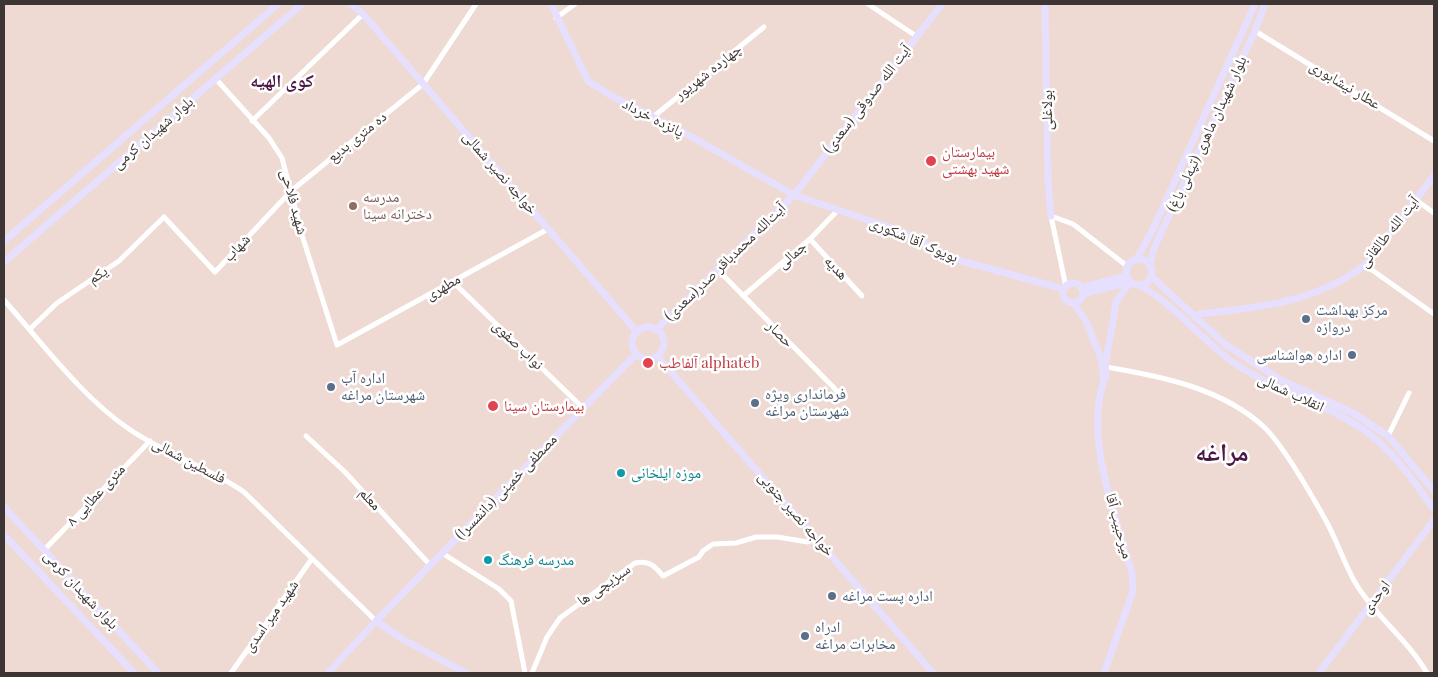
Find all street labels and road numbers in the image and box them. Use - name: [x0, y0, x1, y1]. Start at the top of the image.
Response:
- street label: چهارده شهریور: [671, 40, 745, 104]
- street label: آیت الله صدوقی (سعدی): [819, 41, 915, 157]
- street label: بلوار شهیدان ماهری (تپه‌لی باغ): [1163, 53, 1251, 215]
- street label: عطار نیشابوری: [1306, 57, 1384, 113]
- street label: بولاغلی: [1038, 90, 1056, 130]
- street label: بلوار شهیدان کرمی: [109, 93, 197, 173]
- street label: پانزده خرداد: [619, 95, 687, 141]
- street label: ده متری بدیع: [324, 108, 390, 166]
- street label: خواجه نصیر شمالی: [459, 128, 541, 218]
- street label: شهید فلاحی: [277, 167, 311, 237]
- street label: آیت الله طالقانی: [1355, 193, 1423, 271]
- street label: آیت‌الله محمدباقر صدر(سعدی): [660, 199, 790, 325]
- street label: بویوک آقا شکوری: [867, 213, 961, 267]
- street label: شهاب: [220, 231, 254, 265]
- street label: جمالی: [774, 237, 810, 273]
- street label: هدیه: [820, 252, 852, 284]
- street label: یکم: [85, 262, 111, 288]
- street label: مطهری: [422, 270, 464, 304]
- street label: نواب صفوی: [489, 316, 547, 374]
- street label: حصار: [763, 317, 797, 351]
- street label: انقلاب شمالی: [1255, 370, 1327, 416]
- street label: مصطفی خمینی (دانشسرا): [451, 431, 561, 543]
- street label: فلسطین شمالی: [149, 434, 229, 488]
- street label: ۸ متری عطایی: [63, 460, 129, 530]
- street label: خواجه نصیر جنوبی: [754, 468, 838, 560]
- street label: معلم: [355, 484, 385, 514]
- street label: میرحبیب آقا: [1102, 491, 1136, 561]
- street label: بلوار شهیدان کرمی: [40, 547, 122, 633]
- street label: سبزیچی ها: [574, 560, 634, 610]
- street label: شهید میر اسدی: [240, 577, 302, 655]
- street label: اوحدی: [1358, 577, 1394, 617]

